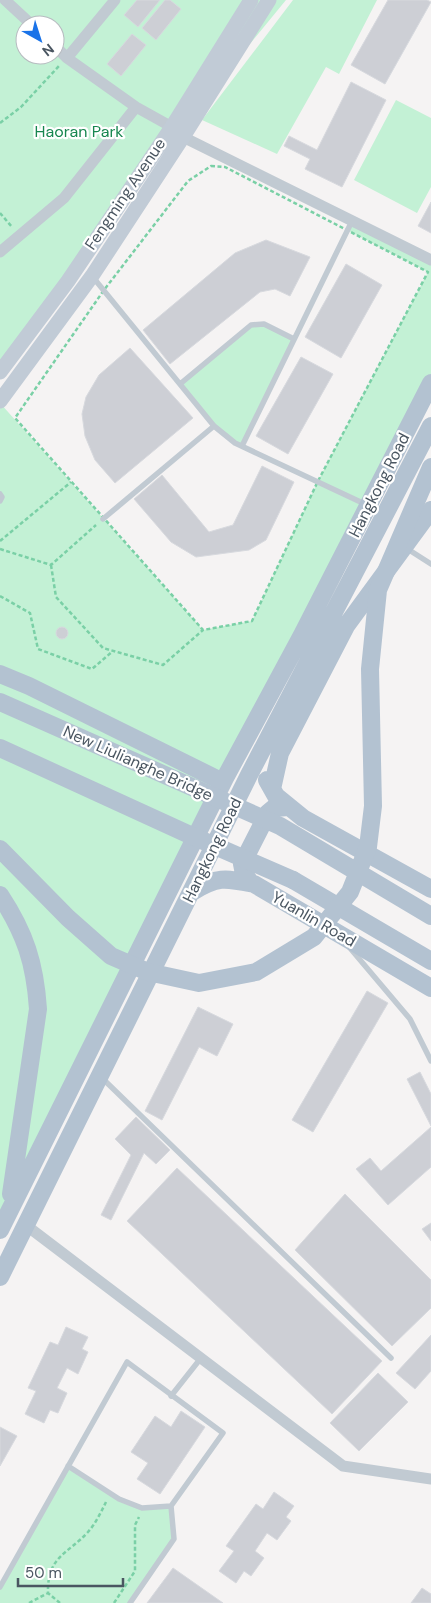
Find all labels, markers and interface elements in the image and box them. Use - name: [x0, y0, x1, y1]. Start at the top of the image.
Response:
- north arrow: [15, 15, 65, 65]
- text: N: [39, 40, 58, 60]
- park label: Haoran Park: [35, 121, 123, 142]
- street label: Fengming Avenue: [80, 134, 170, 254]
- street label: Hangkong Road: [344, 429, 414, 541]
- street label: New Liulianghe Bridge: [60, 721, 216, 805]
- street label: Hangkong Road: [178, 794, 246, 906]
- street label: Yuanlin Road: [268, 886, 360, 952]
- scale bar: [18, 1556, 122, 1588]
- text: 50 m: [25, 1563, 62, 1583]

